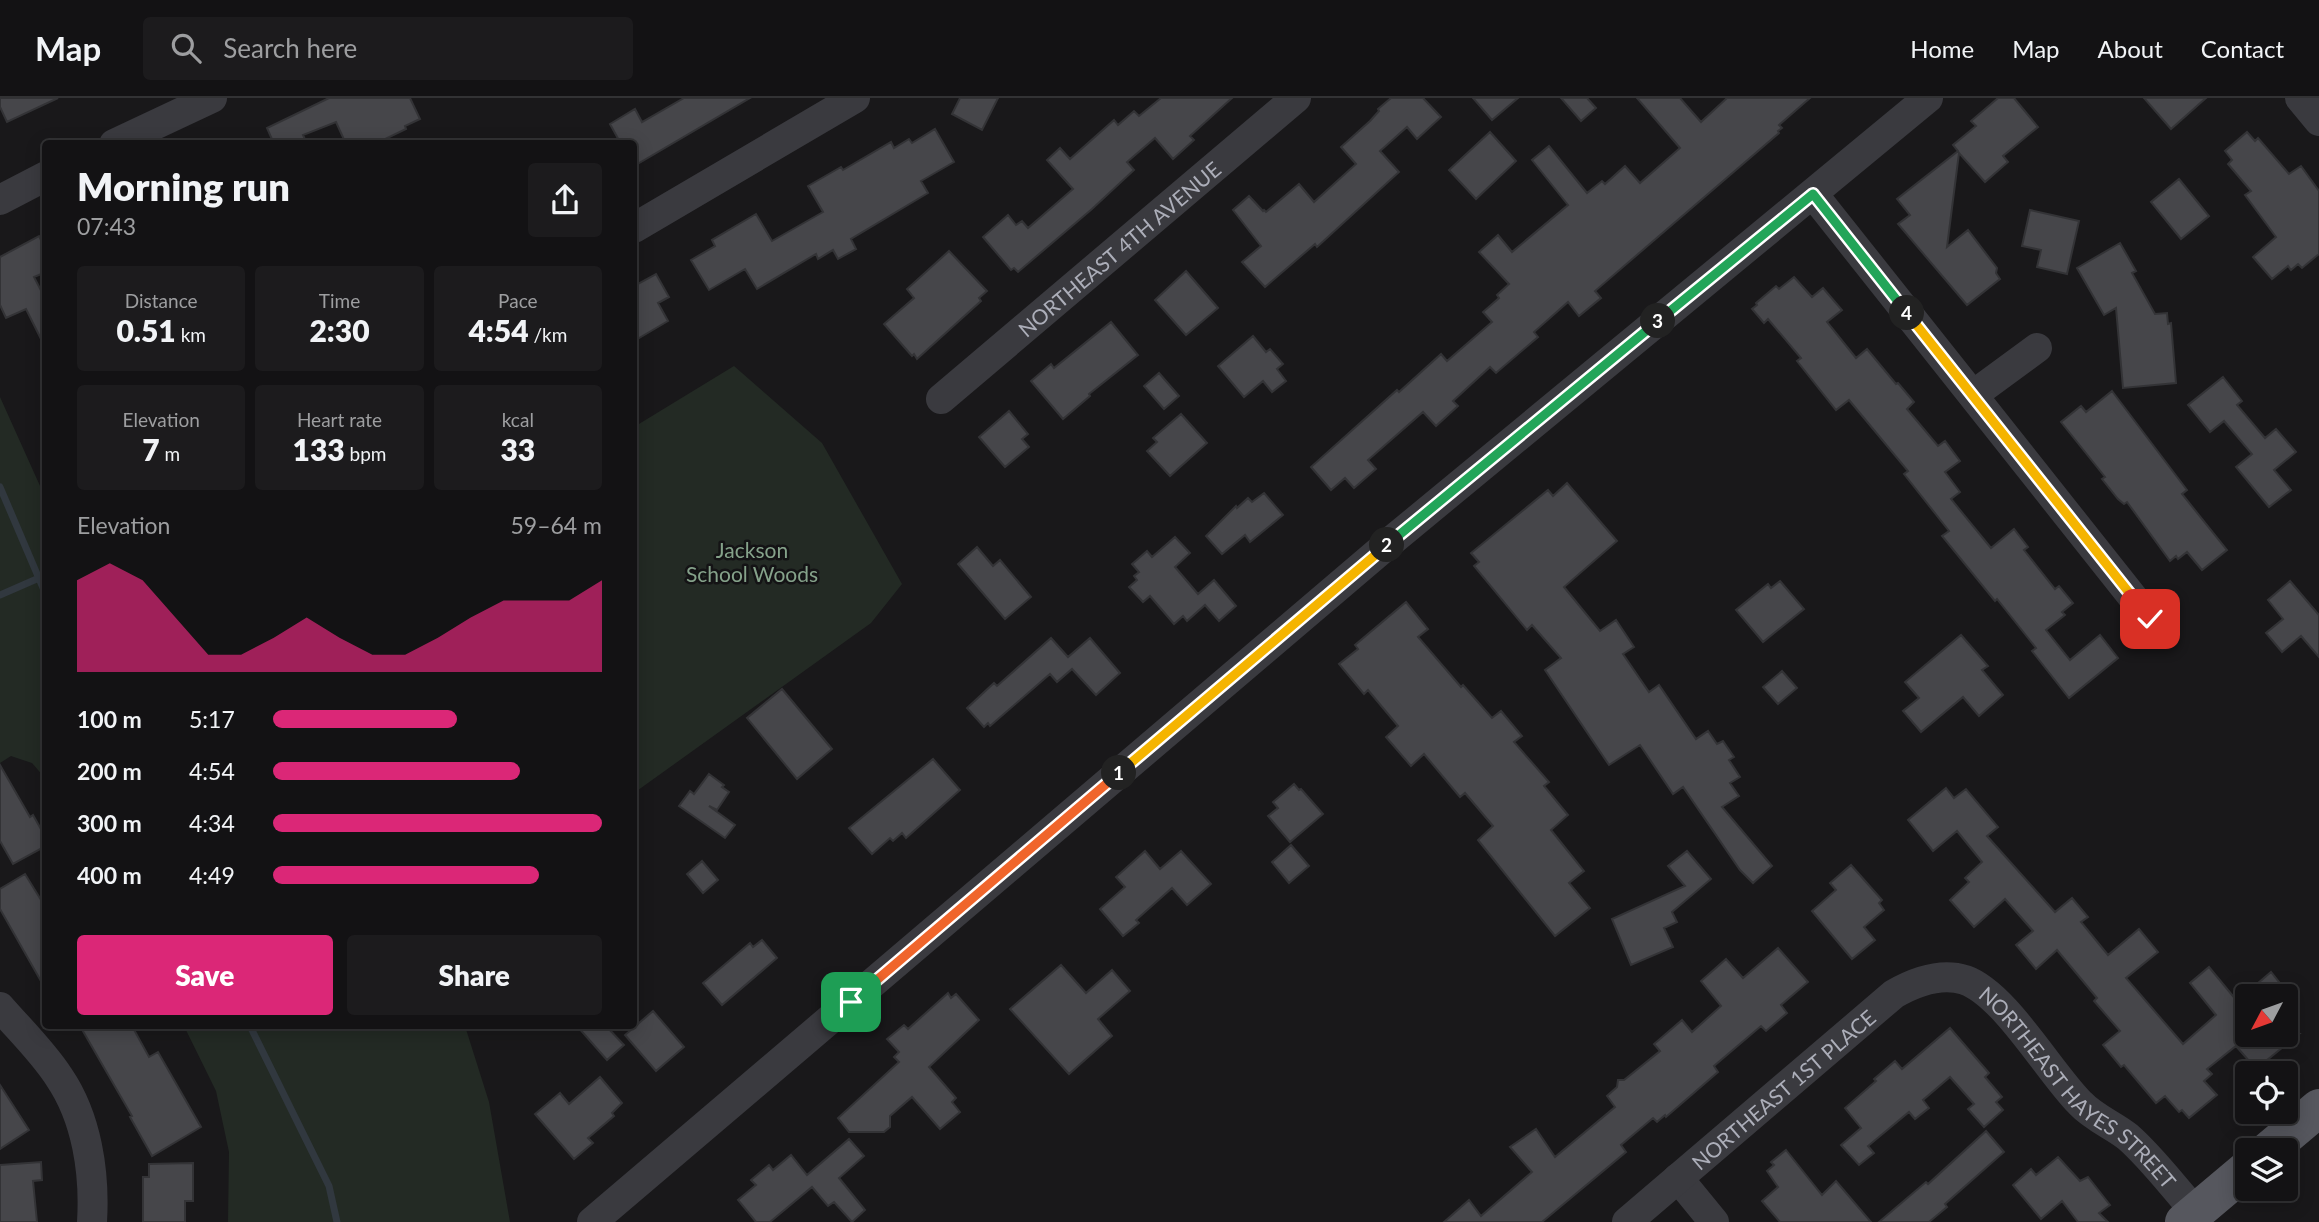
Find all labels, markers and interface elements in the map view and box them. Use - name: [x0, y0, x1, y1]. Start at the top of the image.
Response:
- search box: [143, 17, 633, 80]
- text: Map: [35, 28, 101, 68]
- icon: search: [167, 29, 205, 67]
- text: Search here: [223, 32, 357, 64]
- text: Home: [1910, 34, 1974, 63]
- text: Map: [2012, 34, 2060, 63]
- text: About: [2098, 34, 2163, 63]
- text: Contact: [2201, 34, 2284, 63]
- street label: NORTHEAST 4TH AVENUE: [1012, 156, 1225, 341]
- text: Morning run: [77, 163, 290, 209]
- button: share: [528, 163, 602, 237]
- text: 07:43: [77, 212, 136, 240]
- text: Distance: [125, 289, 198, 312]
- text: Time: [319, 289, 360, 312]
- text: Pace: [498, 289, 538, 312]
- pin: 4: [1890, 296, 1924, 330]
- text: 4: [1901, 301, 1912, 324]
- pin: 3: [1640, 304, 1676, 339]
- text: 3: [1652, 309, 1663, 332]
- text: 0.51: [116, 312, 176, 348]
- text: 2:30: [309, 312, 370, 348]
- text: 4:54: [468, 312, 529, 348]
- text: km: [176, 323, 206, 346]
- text: /km: [529, 323, 567, 346]
- text: Elevation: [123, 408, 200, 431]
- text: Heart rate: [297, 408, 382, 431]
- text: kcal: [502, 408, 534, 431]
- text: 7: [142, 431, 160, 467]
- text: 133: [293, 431, 345, 467]
- text: 33: [500, 431, 535, 467]
- text: m: [160, 442, 180, 465]
- text: bpm: [345, 442, 386, 465]
- text: Elevation: [77, 511, 170, 539]
- text: 59–64 m: [510, 511, 602, 539]
- pin: 2: [1370, 528, 1404, 562]
- text: 2: [1381, 533, 1392, 556]
- park label: Jackson School Woods: [686, 537, 818, 586]
- pin: [2120, 589, 2180, 649]
- icon: check: [2131, 600, 2169, 638]
- text: 100 m: [77, 705, 142, 733]
- text: 5:17: [189, 705, 235, 733]
- pin: 1: [1102, 756, 1136, 790]
- text: 200 m: [77, 757, 142, 785]
- text: 4:54: [189, 757, 235, 785]
- text: 1: [1113, 761, 1124, 784]
- text: 300 m: [77, 809, 142, 837]
- text: 4:34: [189, 809, 235, 837]
- text: 400 m: [77, 861, 142, 889]
- text: 4:49: [189, 861, 235, 889]
- button: Save: [77, 935, 333, 1015]
- button: Share: [347, 935, 602, 1015]
- pin: [821, 972, 881, 1032]
- street label: NORTHEAST HAYES STREET: [1975, 980, 2182, 1193]
- icon: arrive: [832, 983, 870, 1021]
- north arrow: [2235, 984, 2298, 1046]
- map controls: [2235, 984, 2298, 1201]
- street label: NORTHEAST 1ST PLACE: [1686, 1004, 1880, 1174]
- button: locate: [2235, 1061, 2298, 1124]
- button: layers: [2235, 1138, 2298, 1201]

